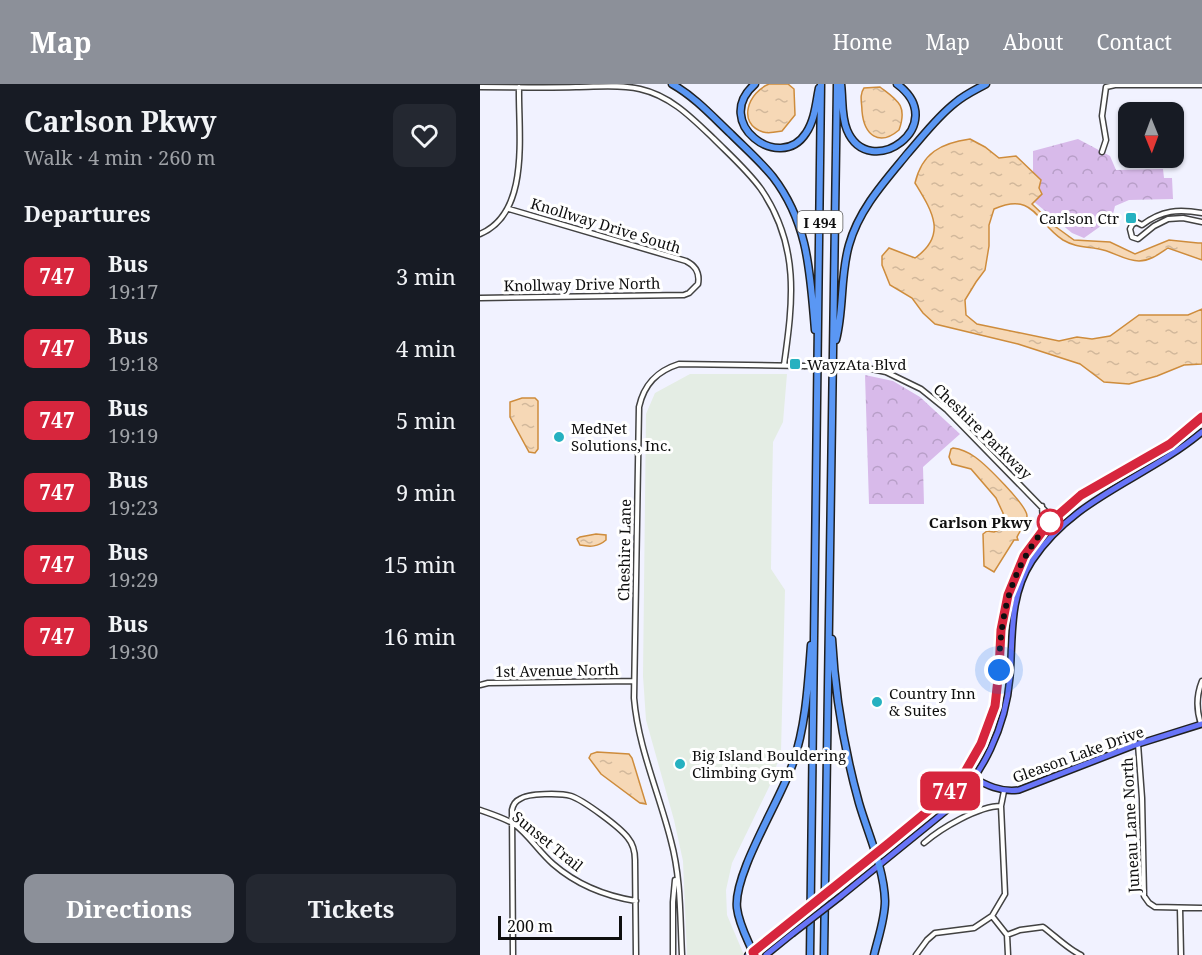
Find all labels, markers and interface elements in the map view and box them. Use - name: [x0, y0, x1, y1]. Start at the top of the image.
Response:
- text: Map: [30, 23, 92, 61]
- text: Home: [833, 28, 893, 56]
- text: Map: [926, 28, 970, 56]
- text: About: [1003, 28, 1064, 56]
- text: Contact: [1097, 28, 1172, 56]
- text: Carlson Pkwy: [24, 102, 217, 140]
- north arrow: [1118, 102, 1184, 168]
- map controls: [1118, 102, 1184, 168]
- button: heart: [393, 104, 456, 167]
- text: Walk · 4 min · 260 m: [24, 144, 216, 171]
- street label: Knollway Drive South: [528, 193, 684, 258]
- text: Departures: [24, 198, 151, 228]
- place label: Carlson Ctr: [1039, 208, 1119, 228]
- road number: I 494: [798, 211, 842, 233]
- marker: Carlson Ctr: [1124, 211, 1138, 225]
- text: Bus: [108, 248, 148, 278]
- text: 3 min: [396, 261, 456, 291]
- text: 747: [39, 262, 75, 290]
- street label: Knollway Drive North: [503, 273, 661, 295]
- text: 19:17: [108, 278, 158, 305]
- text: Bus: [108, 320, 148, 350]
- text: 4 min: [396, 333, 456, 363]
- text: 747: [39, 334, 75, 362]
- text: 19:18: [108, 350, 158, 377]
- place label: WayzAta Blvd: [807, 354, 907, 374]
- marker: WayzAta Blvd: [788, 357, 802, 371]
- street label: Cheshire Parkway: [929, 379, 1037, 484]
- text: Bus: [108, 392, 148, 422]
- text: 5 min: [396, 405, 456, 435]
- text: 747: [39, 406, 75, 434]
- place label: MedNet Solutions, Inc.: [571, 418, 671, 455]
- text: 19:19: [108, 422, 158, 449]
- marker: MedNet Solutions, Inc.: [552, 430, 566, 444]
- text: Bus: [108, 464, 148, 494]
- text: 9 min: [396, 477, 456, 507]
- text: 747: [39, 478, 75, 506]
- text: 19:23: [108, 494, 158, 521]
- street label: Cheshire Lane: [613, 499, 635, 601]
- marker: Carlson Pkwy: [1037, 509, 1063, 535]
- place label: Carlson Pkwy: [929, 512, 1032, 532]
- text: Bus: [108, 536, 148, 566]
- text: 15 min: [384, 549, 456, 579]
- text: 747: [39, 550, 75, 578]
- text: 19:29: [108, 566, 158, 593]
- text: Bus: [108, 608, 148, 638]
- text: 16 min: [384, 621, 456, 651]
- text: 747: [39, 622, 75, 650]
- text: 19:30: [108, 638, 158, 665]
- your location: [984, 655, 1014, 685]
- street label: 1st Avenue North: [495, 659, 620, 681]
- place label: Country Inn & Suites: [889, 683, 976, 720]
- marker: Country Inn & Suites: [870, 695, 884, 709]
- street label: Gleason Lake Drive: [1010, 721, 1146, 787]
- place label: Big Island Bouldering Climbing Gym: [692, 745, 846, 782]
- street label: Juneau Lane North: [1116, 756, 1144, 894]
- marker: Big Island Bouldering Climbing Gym: [673, 757, 687, 771]
- line badge: 747: [916, 772, 984, 810]
- text: 747: [932, 777, 968, 805]
- street label: Sunset Trail: [509, 806, 588, 876]
- button: Directions: [24, 874, 234, 943]
- button: Tickets: [246, 874, 456, 943]
- scale bar: [498, 913, 622, 940]
- text: 200 m: [507, 915, 553, 937]

